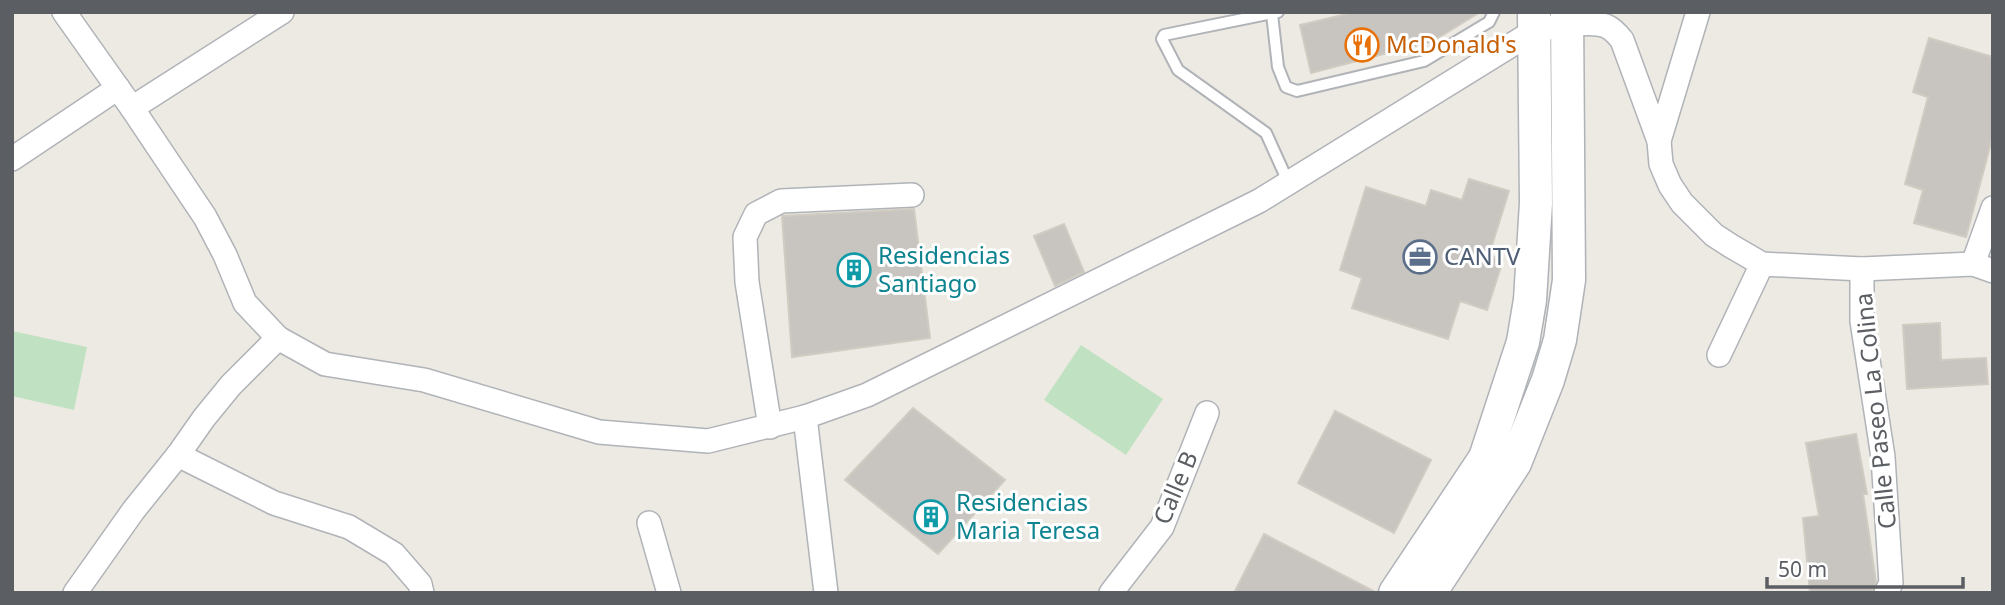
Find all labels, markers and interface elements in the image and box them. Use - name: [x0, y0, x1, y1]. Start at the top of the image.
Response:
- restaurant icon: McDonald's: [1343, 26, 1381, 64]
- place label: McDonald's: [1386, 27, 1517, 60]
- place label: Residencias Santiago: [878, 238, 1010, 299]
- office icon: CANTV: [1401, 238, 1439, 276]
- place label: CANTV: [1444, 239, 1521, 272]
- building icon: Residencias Santiago: [835, 251, 873, 289]
- street label: Calle Paseo La Colina: [1846, 291, 1903, 531]
- street label: Calle B: [1145, 446, 1205, 529]
- place label: Residencias Maria Teresa: [956, 485, 1100, 546]
- building icon: Residencias Maria Teresa: [912, 498, 950, 536]
- scale bar: [1767, 546, 1963, 590]
- text: 50 m: [1778, 555, 1827, 583]

